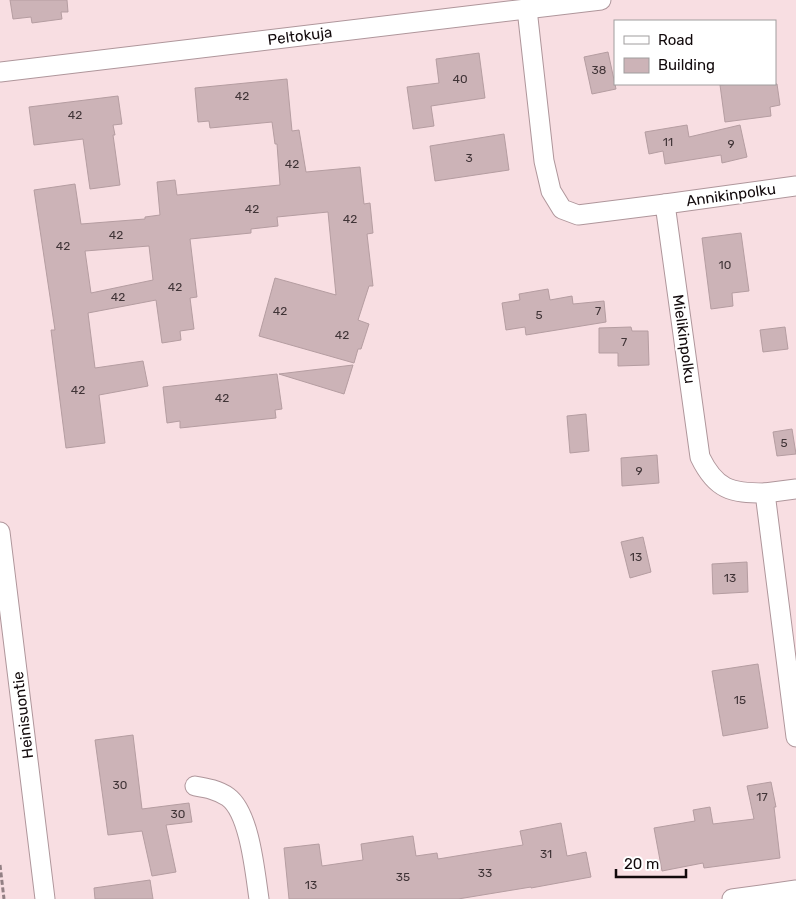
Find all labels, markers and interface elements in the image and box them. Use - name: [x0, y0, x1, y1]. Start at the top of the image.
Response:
- legend: [614, 20, 776, 85]
- street label: Peltokuja: [267, 23, 333, 49]
- text: Road: [658, 31, 694, 49]
- text: Building: [658, 56, 715, 74]
- house number: 38: [592, 63, 606, 77]
- house number: 40: [452, 72, 468, 86]
- house number: 42: [235, 89, 249, 103]
- house number: 42: [68, 108, 82, 122]
- house number: 11: [663, 135, 673, 149]
- house number: 9: [727, 137, 735, 151]
- house number: 3: [465, 151, 473, 165]
- house number: 42: [285, 157, 299, 171]
- street label: Annikinpolku: [685, 180, 777, 210]
- house number: 42: [245, 202, 259, 216]
- house number: 42: [343, 212, 357, 226]
- house number: 42: [109, 228, 123, 242]
- house number: 42: [56, 239, 70, 253]
- house number: 10: [719, 258, 731, 272]
- house number: 42: [168, 280, 182, 294]
- house number: 42: [111, 290, 125, 304]
- street label: Mielikinpolku: [669, 293, 699, 385]
- house number: 42: [273, 304, 287, 318]
- house number: 7: [595, 304, 601, 318]
- house number: 5: [535, 308, 543, 322]
- house number: 42: [335, 328, 349, 342]
- house number: 7: [621, 335, 627, 349]
- house number: 42: [71, 383, 85, 397]
- house number: 42: [215, 391, 229, 405]
- house number: 5: [780, 436, 788, 450]
- house number: 9: [635, 464, 643, 478]
- house number: 13: [630, 550, 642, 564]
- house number: 13: [724, 571, 736, 585]
- street label: Heinisuontie: [9, 670, 37, 760]
- house number: 15: [734, 693, 746, 707]
- house number: 30: [113, 778, 127, 792]
- house number: 17: [756, 790, 768, 804]
- house number: 30: [171, 807, 185, 821]
- scale bar: [616, 846, 686, 878]
- house number: 31: [540, 847, 552, 861]
- text: 20 m: [624, 855, 659, 873]
- house number: 33: [478, 866, 492, 880]
- house number: 35: [396, 870, 410, 884]
- house number: 13: [305, 878, 317, 892]

